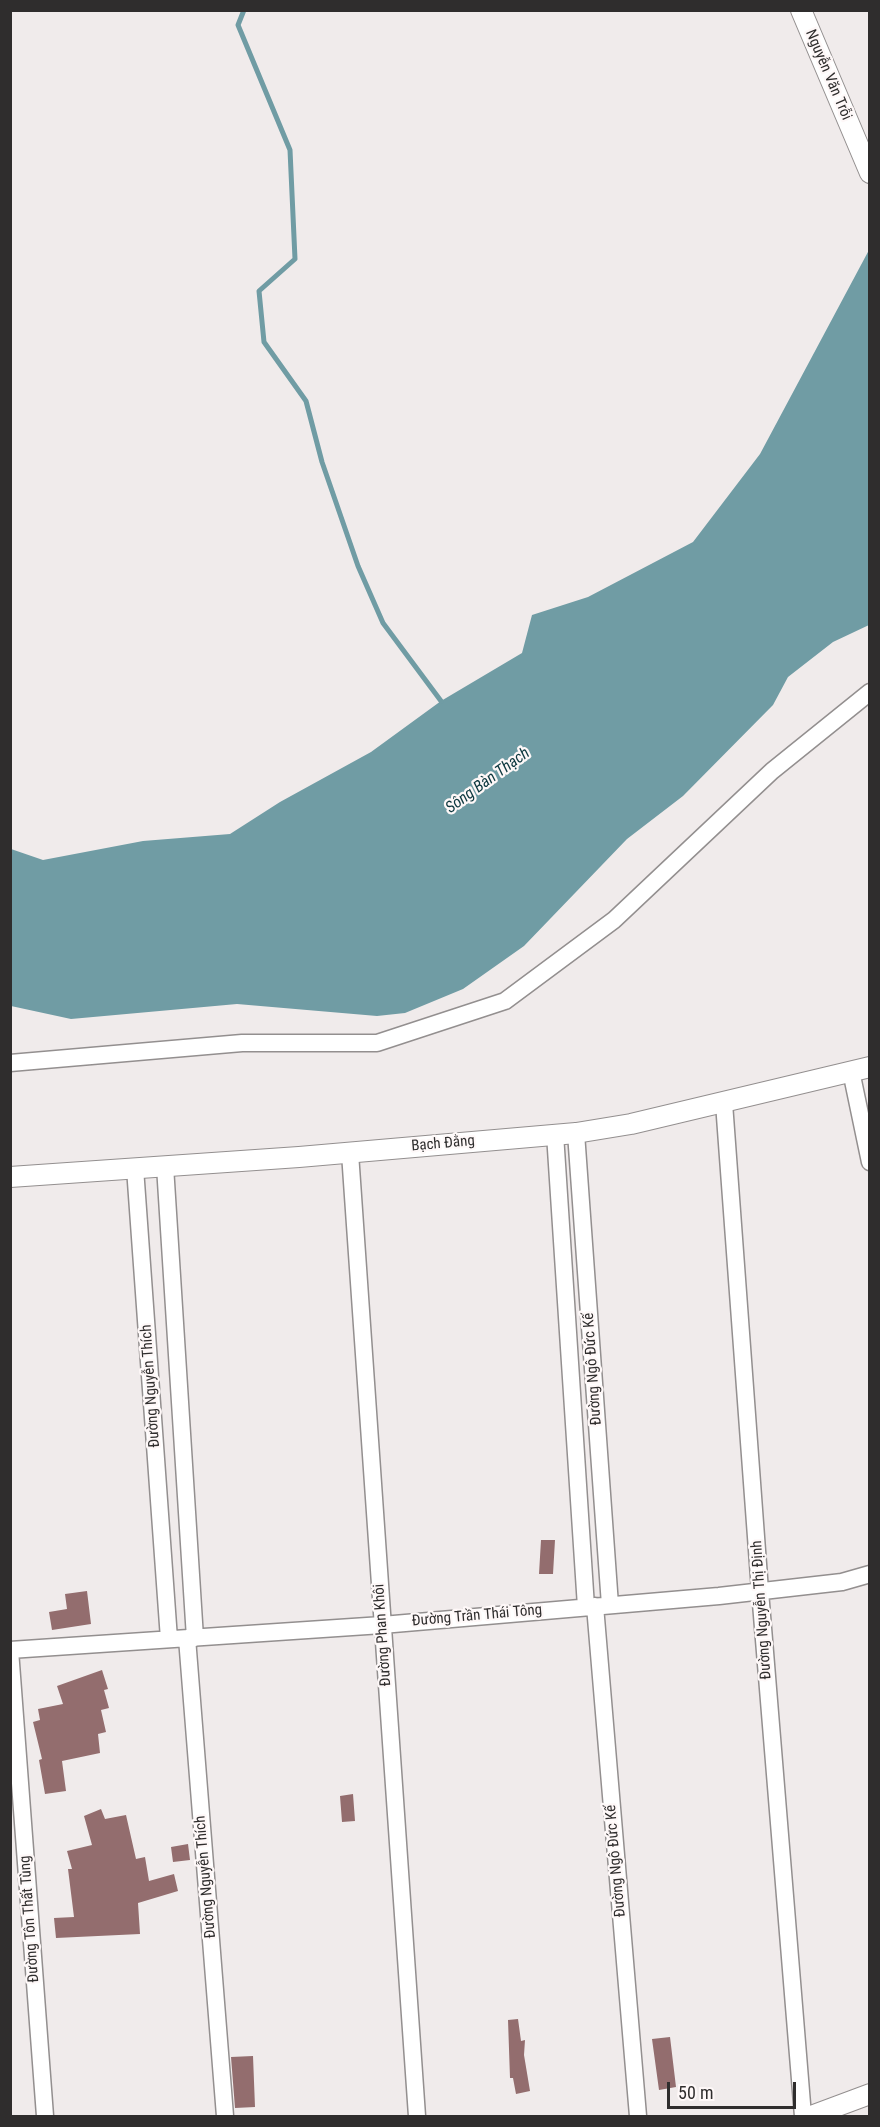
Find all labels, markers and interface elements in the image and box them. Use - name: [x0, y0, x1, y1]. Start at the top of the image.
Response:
- street label: Nguyễn Văn Trỗi: [801, 27, 855, 123]
- water label: Sông Bàn Thạch: [442, 744, 534, 818]
- street label: Bạch Đằng: [411, 1132, 475, 1156]
- street label: Đường Ngô Đức Kế: [580, 1312, 606, 1426]
- street label: Đường Nguyễn Thích: [138, 1324, 164, 1448]
- street label: Đường Nguyễn Thị Định: [748, 1540, 776, 1680]
- street label: Đường Phan Khôi: [370, 1583, 396, 1687]
- street label: Đường Trần Thái Tông: [411, 1601, 543, 1631]
- street label: Đường Ngô Đức Kế: [602, 1804, 630, 1918]
- street label: Đường Nguyễn Thích: [192, 1815, 220, 1939]
- street label: Đường Tôn Thất Tùng: [17, 1855, 43, 1983]
- scale bar: [670, 2070, 799, 2108]
- text: 50 m: [678, 2082, 713, 2103]

